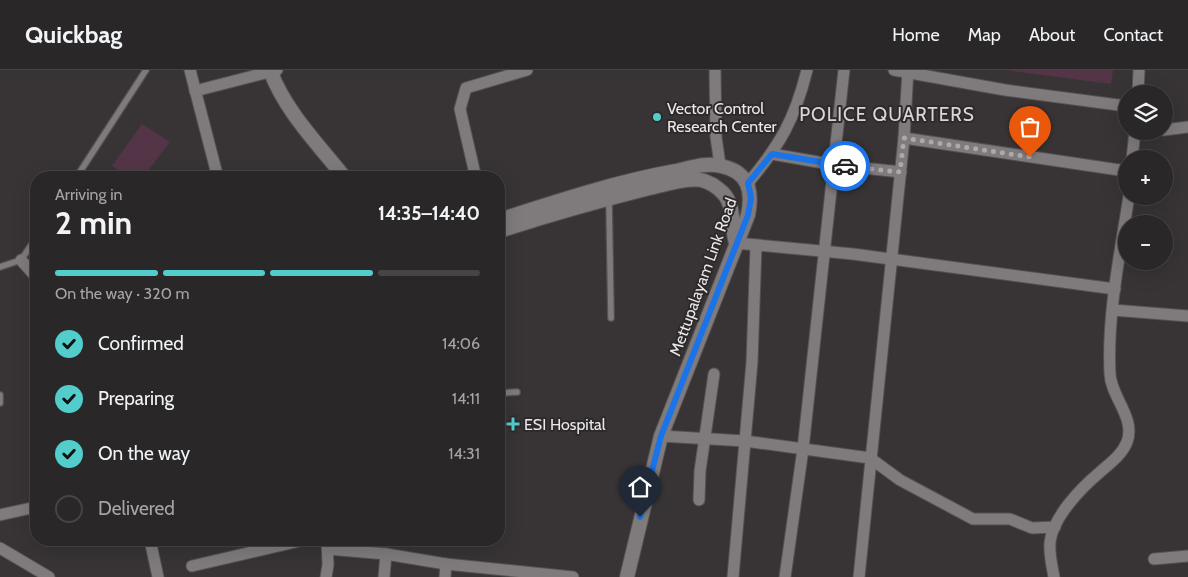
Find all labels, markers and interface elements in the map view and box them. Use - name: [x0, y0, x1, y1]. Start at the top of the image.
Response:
- text: Quickbag: [25, 20, 122, 49]
- text: Home: [892, 24, 940, 46]
- text: Map: [968, 24, 1001, 46]
- text: About: [1029, 24, 1075, 46]
- text: Contact: [1103, 24, 1163, 46]
- map controls: [1118, 85, 1173, 270]
- button: layers: [1118, 85, 1173, 140]
- place label: Vector Control Research Center: [667, 99, 778, 136]
- district label: POLICE QUARTERS: [799, 103, 975, 126]
- pin: [1009, 106, 1051, 157]
- marker: Vector Control Research Center: [651, 111, 663, 123]
- icon: bag: [1016, 113, 1044, 141]
- courier: [820, 141, 870, 191]
- button: +: [1118, 150, 1173, 205]
- icon: car: [831, 152, 859, 180]
- text: Arriving in: [55, 185, 122, 204]
- street label: Mettupalayam Link Road: [666, 195, 740, 359]
- text: 14:35–14:40: [378, 202, 480, 225]
- text: 2 min: [55, 203, 132, 242]
- button: −: [1118, 215, 1173, 270]
- text: On the way · 320 m: [55, 284, 189, 303]
- icon: check: [55, 330, 83, 358]
- text: Confirmed: [98, 332, 184, 355]
- text: 14:06: [442, 334, 480, 353]
- icon: check: [55, 385, 83, 413]
- text: Preparing: [98, 387, 174, 410]
- text: 14:11: [452, 389, 480, 408]
- place label: ESI Hospital: [524, 415, 606, 434]
- marker: ESI Hospital: [506, 417, 520, 431]
- icon: check: [55, 440, 83, 468]
- text: On the way: [98, 442, 190, 465]
- text: 14:31: [448, 444, 480, 463]
- pin: [619, 466, 661, 517]
- icon: home: [626, 473, 654, 501]
- text: Delivered: [98, 497, 175, 520]

